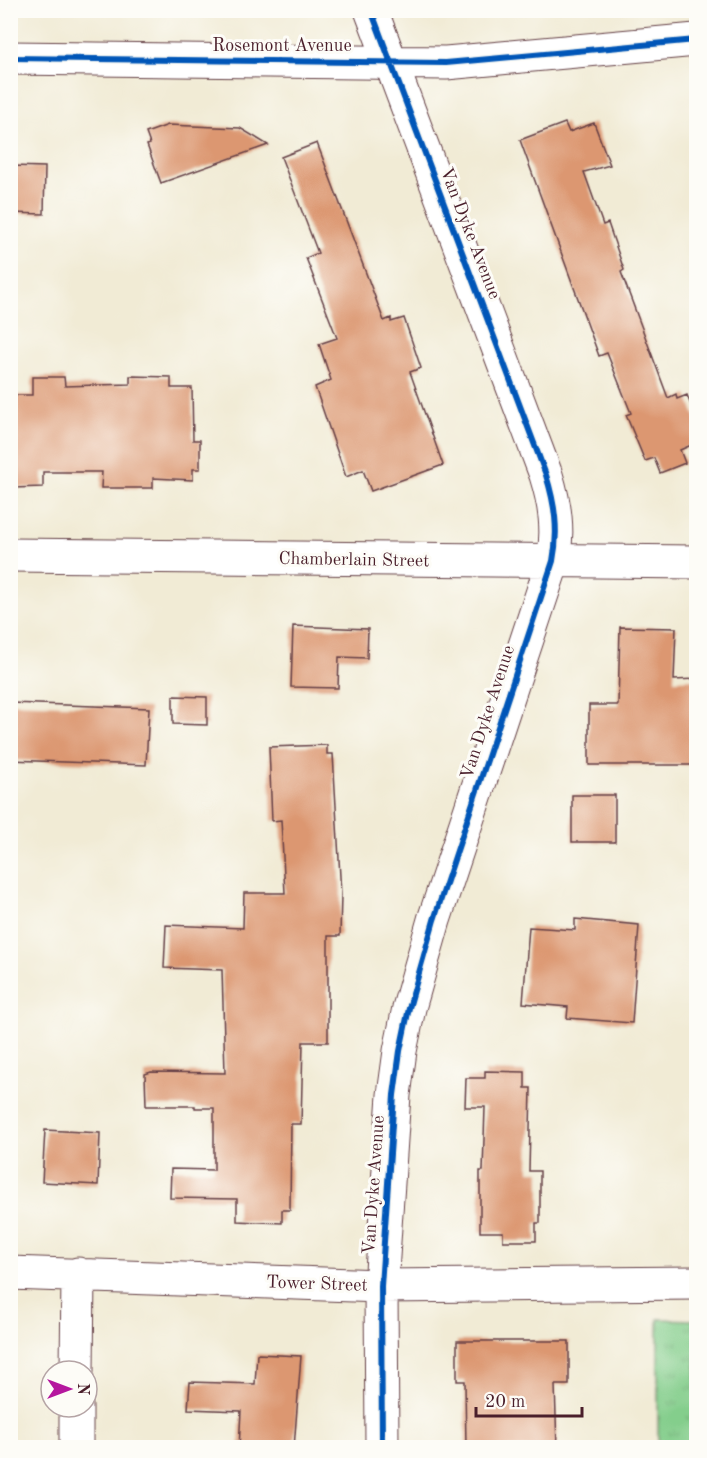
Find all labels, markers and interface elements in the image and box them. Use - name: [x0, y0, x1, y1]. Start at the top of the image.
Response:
- street label: Rosemont Avenue: [212, 37, 352, 55]
- street label: Van Dyke Avenue: [437, 165, 503, 302]
- street label: Chamberlain Street: [278, 550, 430, 570]
- street label: Van Dyke Avenue: [458, 643, 518, 781]
- street label: Van Dyke Avenue: [360, 1115, 388, 1255]
- street label: Tower Street: [266, 1273, 368, 1295]
- north arrow: [39, 1359, 99, 1419]
- scale bar: [476, 1380, 582, 1418]
- text: N: [74, 1383, 90, 1396]
- text: 20 m: [485, 1393, 525, 1411]

